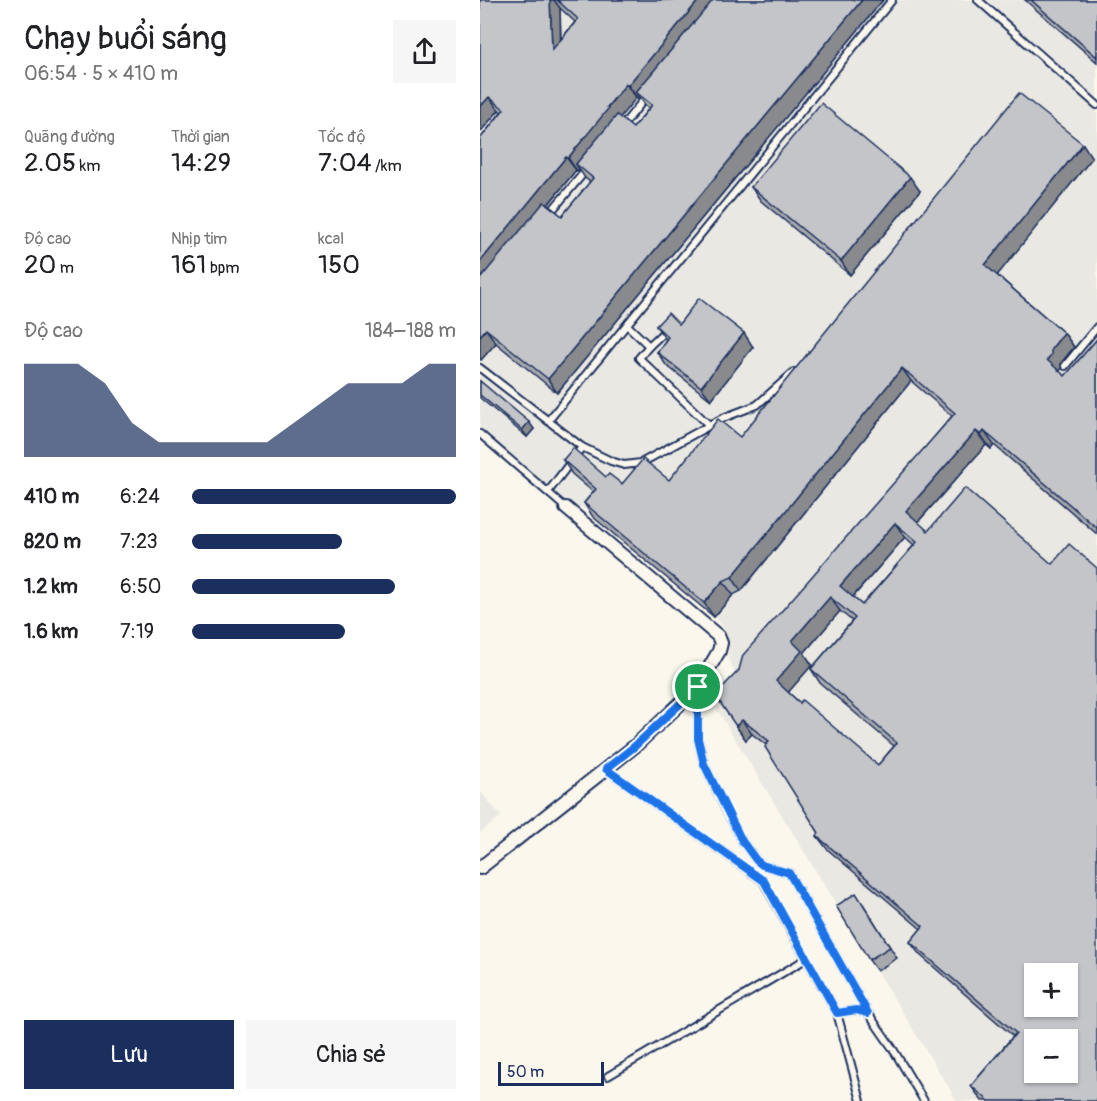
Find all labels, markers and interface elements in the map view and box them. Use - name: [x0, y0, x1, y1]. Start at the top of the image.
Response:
- text: Chạy buổi sáng: [24, 18, 227, 59]
- button: share: [393, 20, 456, 83]
- text: 06:54 · 5 × 410 m: [24, 61, 178, 86]
- text: Quãng đường: [24, 127, 115, 147]
- text: Thời gian: [171, 127, 230, 147]
- text: Tốc độ: [318, 127, 366, 147]
- text: 2.05: [24, 147, 76, 179]
- text: 14:29: [171, 147, 231, 179]
- text: 7:04: [318, 147, 372, 179]
- text: km: [76, 156, 100, 176]
- text: /km: [372, 156, 402, 176]
- text: Độ cao: [24, 229, 71, 249]
- text: Nhịp tim: [171, 229, 227, 249]
- text: kcal: [318, 229, 344, 249]
- text: 20: [24, 249, 56, 281]
- text: 161: [171, 249, 206, 281]
- text: 150: [318, 249, 360, 281]
- text: m: [56, 258, 74, 278]
- text: bpm: [206, 258, 240, 278]
- text: Độ cao: [24, 318, 83, 343]
- text: 184–188 m: [365, 318, 456, 343]
- text: 410 m: [24, 484, 79, 509]
- text: 6:24: [120, 484, 160, 509]
- text: 820 m: [24, 529, 81, 554]
- text: 7:23: [120, 529, 158, 554]
- text: 1.2 km: [24, 574, 78, 599]
- text: 6:50: [120, 574, 161, 599]
- text: 1.6 km: [24, 619, 78, 644]
- text: 7:19: [120, 619, 154, 644]
- pin: [672, 661, 723, 712]
- icon: arrive: [681, 670, 714, 703]
- map controls: [1024, 963, 1078, 1083]
- button: +: [1024, 963, 1078, 1017]
- button: Lưu: [24, 1020, 234, 1089]
- button: Chia sẻ: [246, 1020, 456, 1089]
- button: −: [1024, 1029, 1078, 1083]
- scale bar: [498, 1059, 604, 1086]
- text: 50 m: [507, 1062, 544, 1082]

